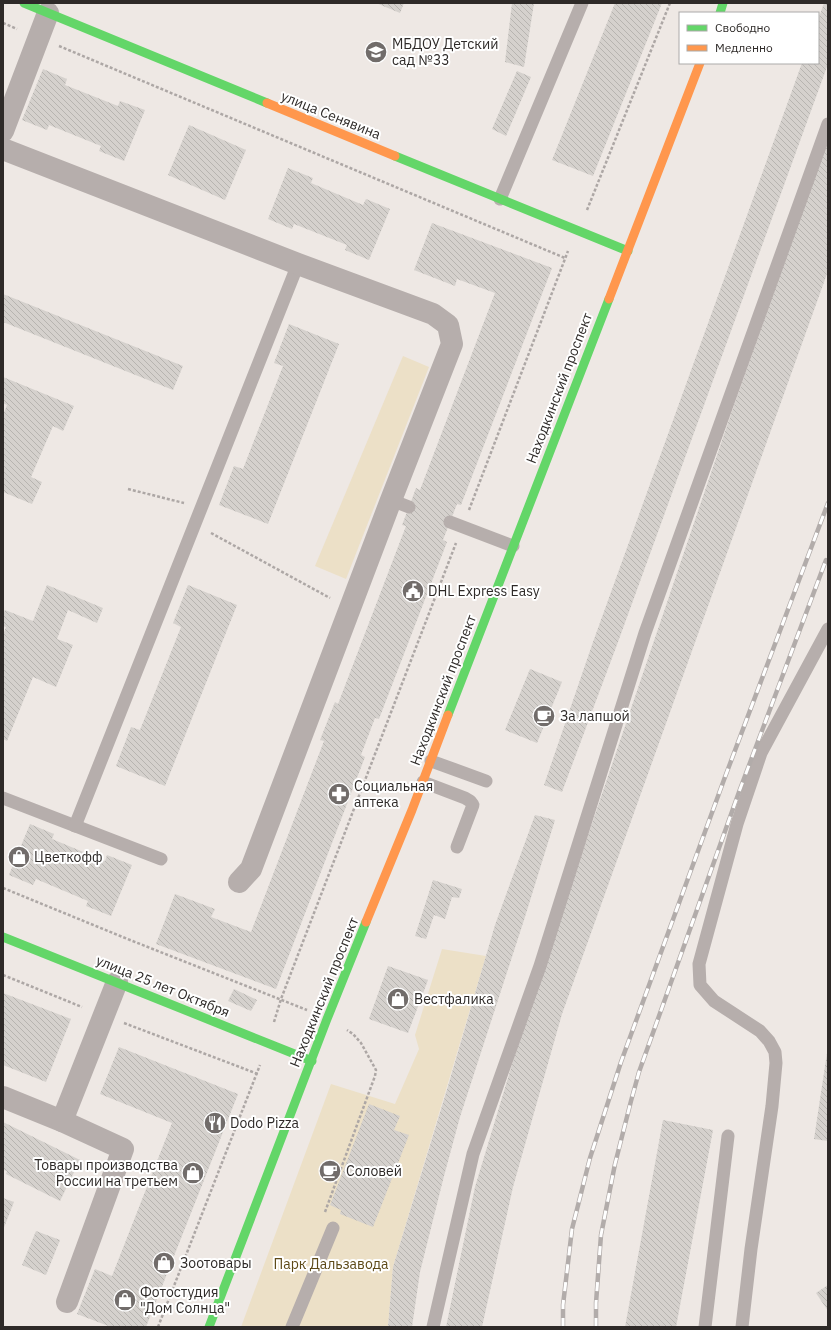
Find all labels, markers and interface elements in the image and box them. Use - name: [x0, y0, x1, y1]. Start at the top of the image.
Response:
- legend: [679, 12, 819, 64]
- text: Свободно: [715, 20, 771, 35]
- place label: МБДОУ Детский сад №33: [392, 35, 498, 69]
- school or university icon: МБДОУ Детский сад №33: [363, 39, 389, 65]
- text: Медленно: [715, 40, 773, 55]
- street label: улица Сенявина: [279, 87, 384, 143]
- street label: Находкинский проспект: [522, 310, 596, 466]
- public building icon: DHL Express Easy: [400, 578, 426, 604]
- place label: DHL Express Easy: [428, 582, 540, 600]
- street label: Находкинский проспект: [406, 612, 480, 768]
- cafe icon: За лапшой: [531, 703, 557, 729]
- place label: За лапшой: [560, 707, 630, 725]
- place label: Социальная аптека: [354, 777, 433, 811]
- pharmacy icon: Социальная аптека: [326, 781, 352, 807]
- shop icon: Цветкофф: [6, 844, 32, 870]
- place label: Цветкофф: [34, 848, 103, 866]
- street label: Находкинский проспект: [286, 914, 363, 1070]
- street label: улица 25 лет Октября: [94, 951, 232, 1021]
- shop icon: Вестфалика: [385, 986, 411, 1012]
- place label: Вестфалика: [414, 990, 494, 1008]
- restaurant icon: Dodo Pizza: [202, 1110, 228, 1136]
- place label: Dodo Pizza: [230, 1114, 299, 1132]
- place label: Товары производства России на третьем: [34, 1156, 179, 1190]
- cafe icon: Соловей: [317, 1158, 343, 1184]
- shop icon: Товары производства России на третьем: [180, 1160, 206, 1186]
- place label: Соловей: [346, 1162, 402, 1180]
- shop icon: Зоотовары: [151, 1250, 177, 1276]
- place label: Зоотовары: [180, 1254, 252, 1272]
- park label: Парк Дальзавода: [273, 1255, 389, 1273]
- place label: Фотостудия "Дом Солнца": [140, 1283, 230, 1317]
- shop icon: Фотостудия "Дом Солнца": [112, 1287, 138, 1313]

